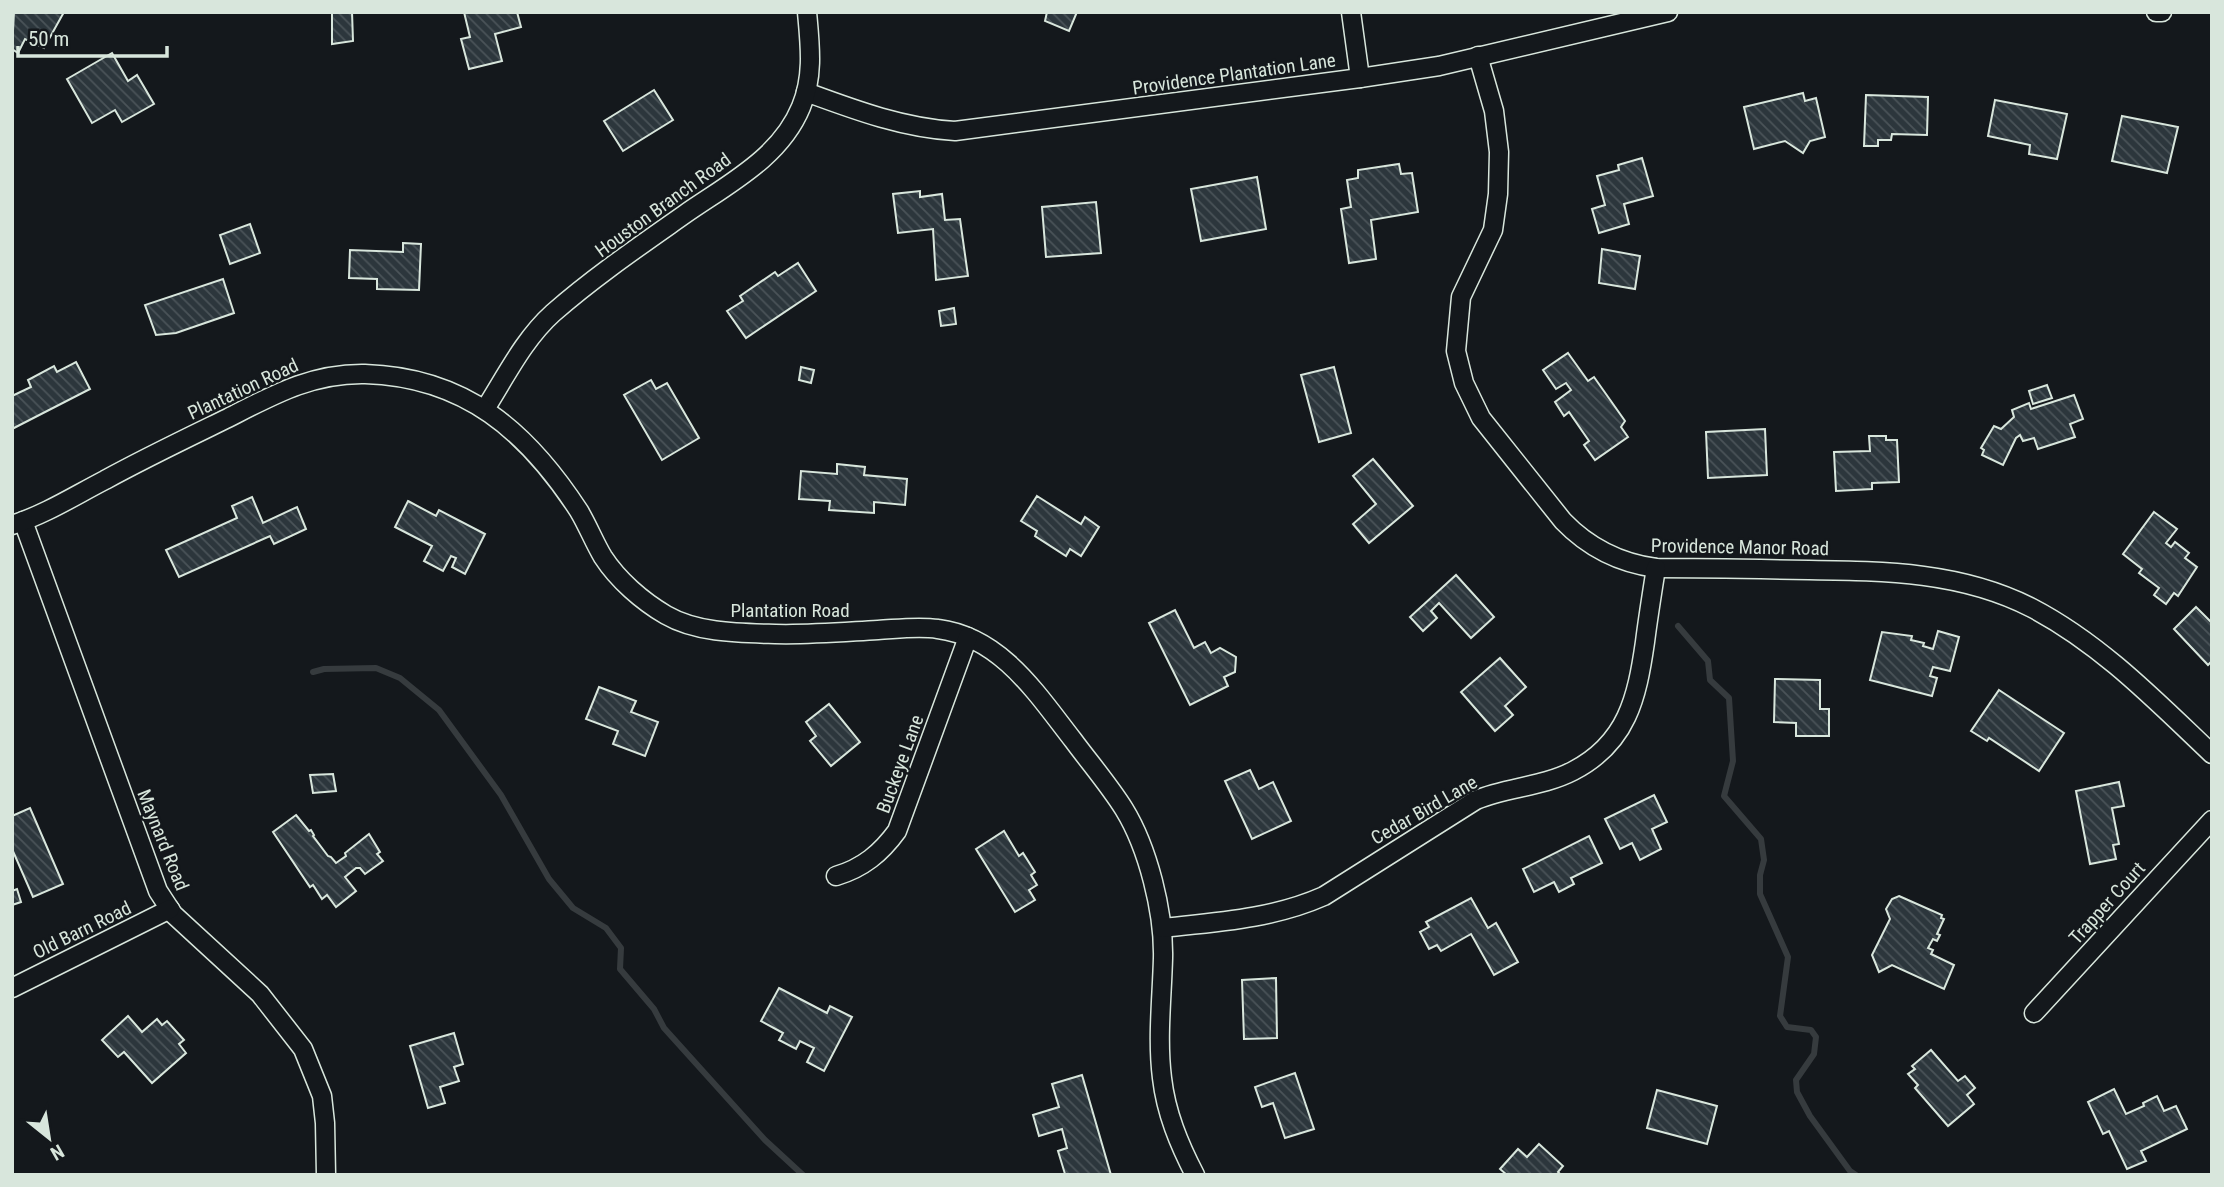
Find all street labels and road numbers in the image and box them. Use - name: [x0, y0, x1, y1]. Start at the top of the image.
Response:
- street label: Providence Plantation Lane: [1131, 48, 1337, 100]
- street label: Houston Branch Road: [591, 148, 735, 262]
- street label: Plantation Road: [184, 353, 302, 425]
- street label: Providence Manor Road: [1651, 534, 1829, 560]
- street label: Plantation Road: [730, 599, 850, 622]
- street label: Buckeye Lane: [872, 712, 928, 816]
- street label: Cedar Bird Lane: [1367, 770, 1481, 850]
- street label: Maynard Road: [132, 786, 194, 894]
- street label: Trapper Court: [2064, 857, 2150, 949]
- street label: Old Barn Road: [29, 896, 135, 964]

